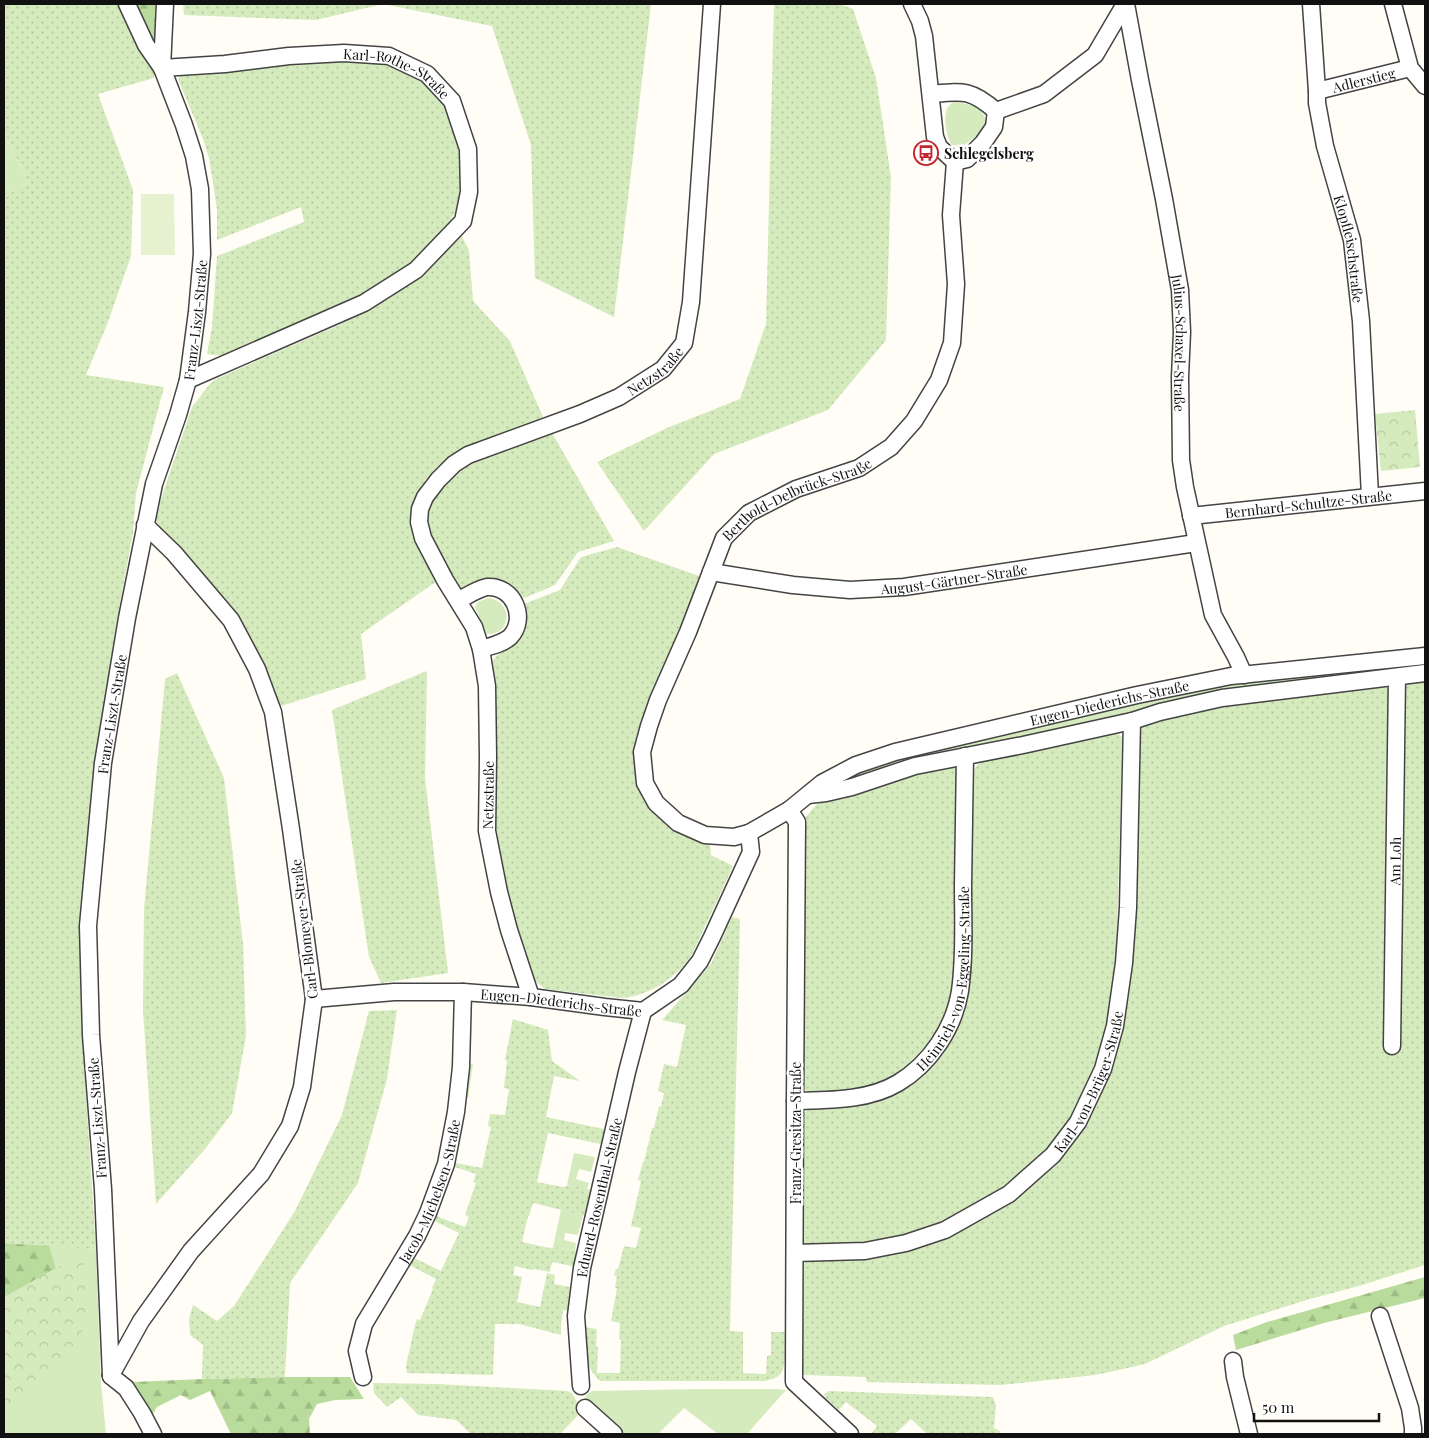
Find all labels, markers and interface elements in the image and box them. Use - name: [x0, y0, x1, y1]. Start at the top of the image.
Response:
- street label: Karl-Rothe-Straße: [343, 43, 455, 103]
- street label: Adlerstieg: [1329, 62, 1398, 97]
- bus stop icon: Schlegelsberg: [913, 140, 939, 166]
- place label: Schlegelsberg: [944, 144, 1034, 163]
- street label: Klopfleischstraße: [1330, 193, 1368, 304]
- street label: Franz-Liszt-Straße: [179, 259, 211, 381]
- street label: Julius-Schaxel-Straße: [1168, 272, 1192, 412]
- street label: Netzstraße: [623, 342, 687, 399]
- street label: Berthold-Delbrück-Straße: [717, 453, 875, 545]
- street label: Bernhard-Schultze-Straße: [1224, 485, 1393, 522]
- street label: August-Gärtner-Straße: [879, 559, 1029, 598]
- street label: Franz-Liszt-Straße: [93, 653, 130, 775]
- street label: Eugen-Diederichs-Straße: [1028, 675, 1191, 729]
- street label: Netzstraße: [478, 761, 497, 829]
- street label: Am Loh: [1385, 836, 1404, 887]
- street label: Carl-Blomeyer-Straße: [286, 858, 322, 1000]
- street label: Heinrich-von-Eggeling-Straße: [912, 886, 973, 1075]
- street label: Eugen-Diederichs-Straße: [480, 984, 643, 1020]
- street label: Karl-von-Brüger-Straße: [1049, 1010, 1127, 1156]
- street label: Franz-Liszt-Straße: [83, 1057, 111, 1179]
- street label: Franz-Gresitza-Straße: [786, 1062, 805, 1204]
- street label: Eduard-Rosenthal-Straße: [571, 1116, 626, 1278]
- street label: Jacob-Michelsen-Straße: [393, 1118, 464, 1267]
- scale bar: [1254, 1390, 1379, 1422]
- text: 50 m: [1262, 1397, 1295, 1417]

